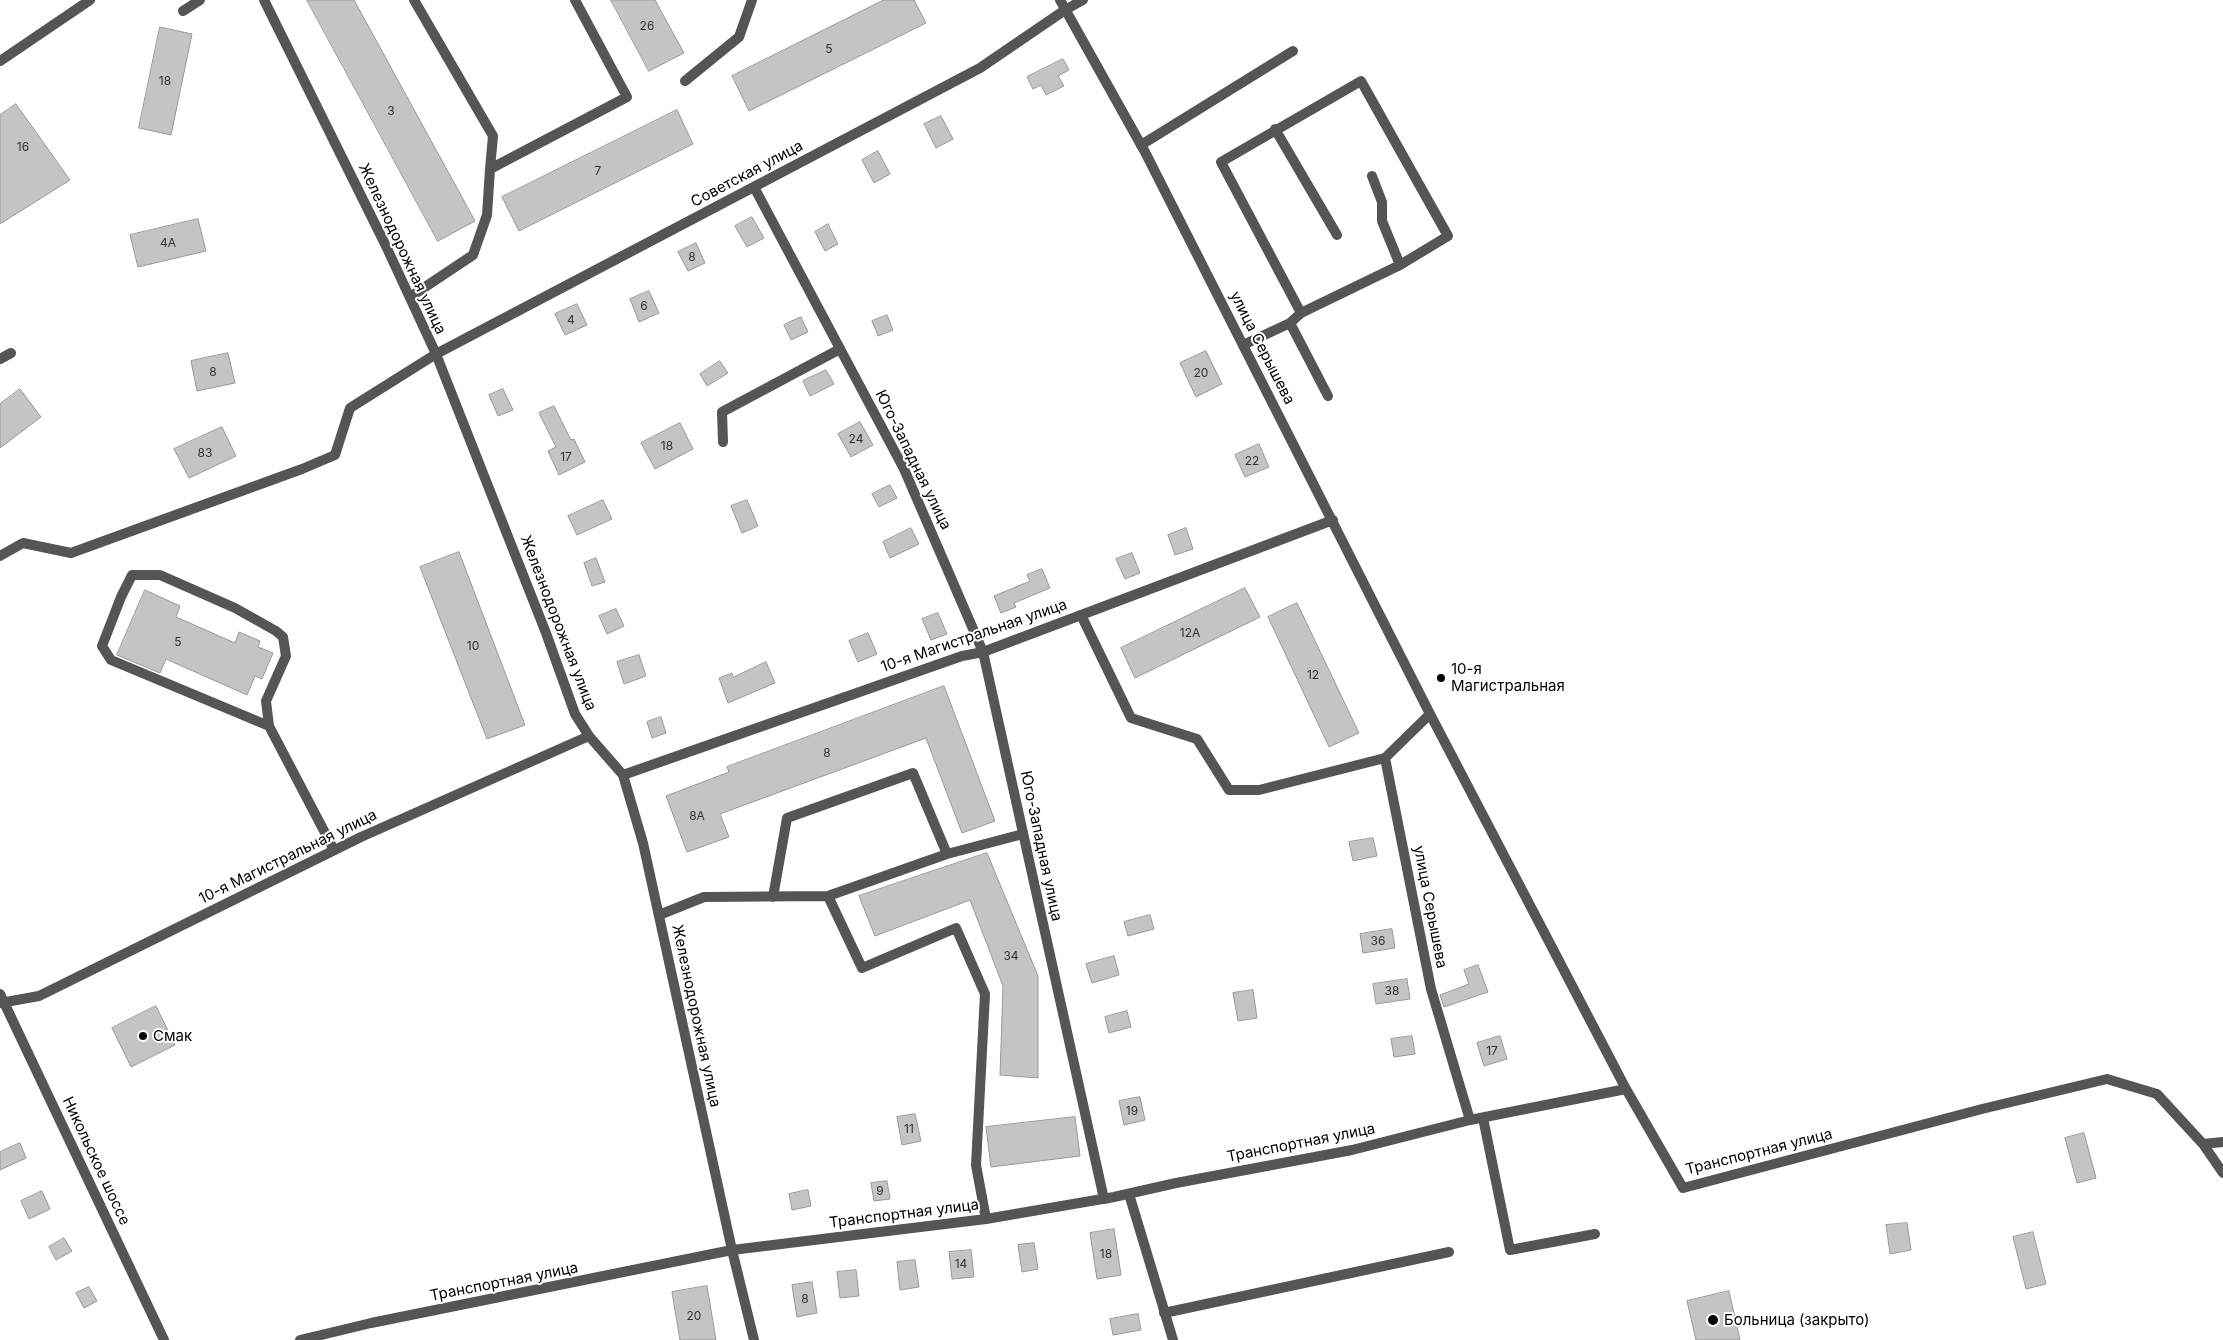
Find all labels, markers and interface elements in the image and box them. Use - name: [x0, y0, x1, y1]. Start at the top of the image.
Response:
- house number: 26: [640, 19, 654, 33]
- house number: 5: [825, 42, 833, 56]
- house number: 18: [159, 74, 171, 88]
- house number: 3: [387, 104, 395, 118]
- street label: Советская улица: [688, 137, 806, 211]
- house number: 16: [17, 140, 29, 154]
- street label: Железнодорожная улица: [354, 161, 450, 337]
- house number: 7: [595, 164, 601, 178]
- house number: 4А: [160, 236, 176, 250]
- house number: 8: [688, 250, 696, 264]
- street label: улица Серышева: [1226, 288, 1298, 408]
- house number: 6: [640, 299, 648, 313]
- house number: 4: [567, 313, 575, 327]
- house number: 8: [209, 365, 217, 379]
- house number: 20: [1194, 366, 1208, 380]
- street label: Юго-Западная улица: [871, 387, 955, 533]
- house number: 24: [849, 432, 863, 446]
- house number: 18: [661, 439, 673, 453]
- house number: 8З: [198, 446, 212, 460]
- house number: 17: [560, 450, 572, 464]
- house number: 22: [1245, 454, 1259, 468]
- street label: Железнодорожная улица: [516, 533, 600, 713]
- street label: 10-я Магистральная улица: [879, 596, 1069, 676]
- house number: 12А: [1180, 626, 1200, 640]
- house number: 5: [174, 635, 182, 649]
- house number: 10: [467, 639, 479, 653]
- place label: 10-я Магистральная: [1451, 660, 1565, 695]
- house number: 12: [1307, 668, 1319, 682]
- marker: 10-я Магистральная: [1435, 672, 1447, 684]
- house number: 8: [823, 746, 831, 760]
- street label: Юго-Западная улица: [1016, 769, 1066, 923]
- street label: 10-я Магистральная улица: [196, 806, 380, 908]
- house number: 8А: [689, 809, 705, 823]
- street label: улица Серышева: [1409, 844, 1451, 970]
- street label: Железнодорожная улица: [668, 923, 724, 1109]
- house number: 36: [1371, 934, 1385, 948]
- house number: 34: [1003, 949, 1019, 963]
- house number: 38: [1385, 984, 1399, 998]
- place label: Смак: [153, 1027, 192, 1045]
- marker: Смак: [137, 1030, 149, 1042]
- house number: 17: [1486, 1044, 1498, 1058]
- street label: Никольское шоссе: [58, 1094, 134, 1228]
- house number: 19: [1126, 1104, 1138, 1118]
- street label: Транспортная улица: [1225, 1120, 1377, 1166]
- house number: 11: [904, 1122, 914, 1136]
- street label: Транспортная улица: [1684, 1125, 1834, 1179]
- house number: 9: [876, 1184, 884, 1198]
- street label: Транспортная улица: [828, 1196, 980, 1232]
- house number: 18: [1100, 1247, 1112, 1261]
- house number: 14: [955, 1257, 967, 1271]
- street label: Транспортная улица: [428, 1259, 580, 1305]
- house number: 8: [801, 1292, 809, 1306]
- house number: 20: [687, 1309, 701, 1323]
- place label: Больница (закрыто): [1724, 1311, 1870, 1329]
- marker: Больница (закрыто): [1706, 1313, 1720, 1327]

